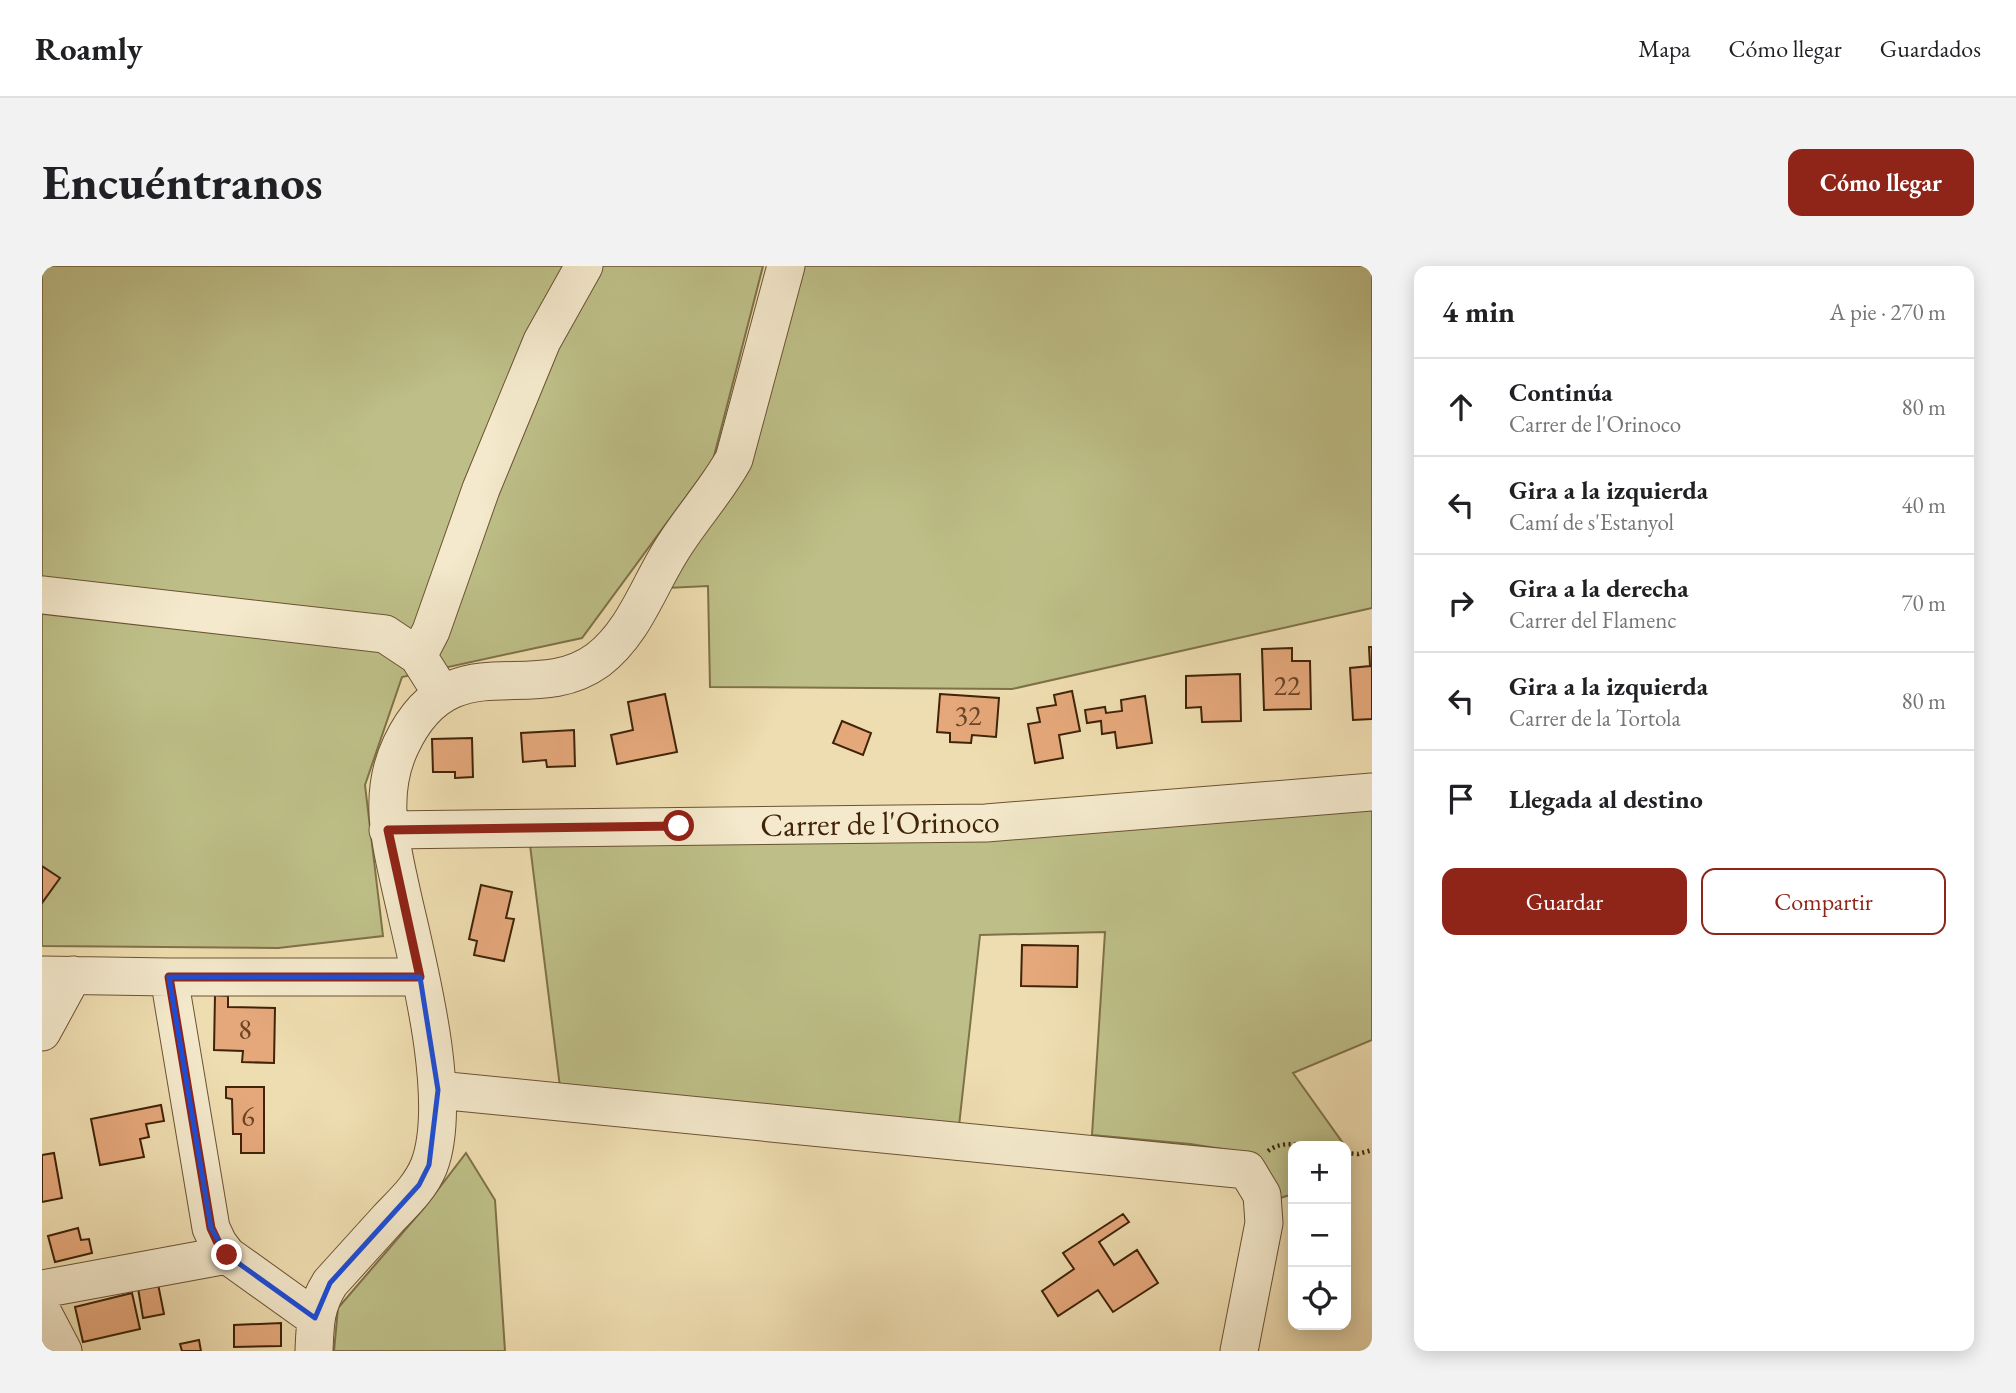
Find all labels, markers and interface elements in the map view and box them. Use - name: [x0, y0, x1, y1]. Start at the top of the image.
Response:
- text: Roamly: [35, 27, 143, 70]
- text: Mapa: [1638, 33, 1691, 64]
- text: Cómo llegar: [1729, 33, 1842, 64]
- text: Guardados: [1880, 33, 1981, 64]
- button: Cómo llegar: [1788, 149, 1974, 216]
- text: Encuéntranos: [42, 150, 323, 214]
- text: 4 min: [1442, 292, 1515, 331]
- text: A pie · 270 m: [1830, 297, 1946, 327]
- text: Continúa: [1509, 375, 1613, 409]
- icon: ahead: [1442, 388, 1480, 426]
- text: 80 m: [1901, 392, 1946, 422]
- text: Carrer de l'Orinoco: [1509, 409, 1681, 439]
- text: Gira a la izquierda: [1509, 473, 1708, 507]
- icon: left: [1442, 486, 1480, 524]
- text: 40 m: [1901, 490, 1946, 520]
- text: Camí de s'Estanyol: [1509, 507, 1674, 537]
- text: Gira a la derecha: [1509, 571, 1689, 605]
- icon: right: [1442, 584, 1480, 622]
- text: 70 m: [1901, 588, 1946, 618]
- text: Carrer del Flamenc: [1509, 605, 1677, 635]
- house number: 22: [1274, 667, 1301, 703]
- text: Gira a la izquierda: [1509, 669, 1708, 703]
- icon: left: [1442, 682, 1480, 720]
- text: 80 m: [1901, 686, 1946, 716]
- house number: 32: [955, 697, 982, 733]
- text: Carrer de la Tortola: [1509, 703, 1681, 733]
- icon: arrive: [1442, 780, 1480, 818]
- text: Llegada al destino: [1509, 782, 1703, 816]
- street label: Carrer de l'Orinoco: [760, 800, 1000, 846]
- route start: [663, 810, 694, 841]
- button: Guardar: [1442, 868, 1687, 935]
- button: Compartir: [1701, 868, 1946, 935]
- house number: 8: [238, 1011, 252, 1047]
- house number: 6: [241, 1098, 255, 1134]
- map controls: [1288, 1141, 1351, 1330]
- button: +: [1288, 1141, 1351, 1204]
- button: −: [1288, 1204, 1351, 1267]
- route end: [211, 1239, 242, 1270]
- button: locate: [1288, 1267, 1351, 1330]

